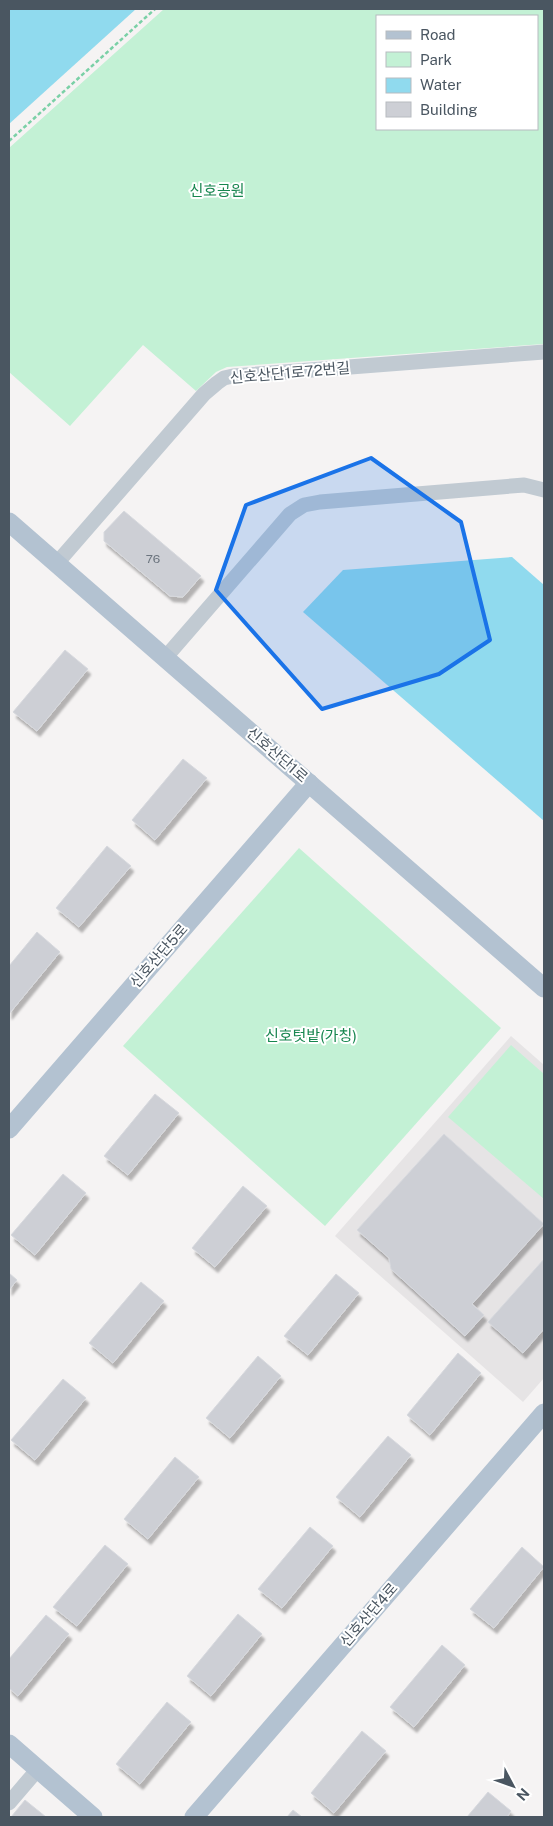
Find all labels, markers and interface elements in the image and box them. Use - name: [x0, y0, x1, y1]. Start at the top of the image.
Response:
- legend: [376, 15, 538, 130]
- text: Road: [420, 26, 456, 43]
- text: Park: [420, 51, 452, 68]
- text: Water: [420, 76, 462, 93]
- text: Building: [420, 101, 478, 118]
- park label: 신호공원: [189, 182, 245, 199]
- street label: 신호산단1로72번길: [229, 359, 351, 386]
- house number: 76: [146, 552, 160, 566]
- street label: 신호산단1로: [243, 724, 311, 786]
- street label: 신호산단5로: [126, 920, 191, 991]
- park label: 신호텃밭(가칭): [265, 1027, 357, 1044]
- street label: 신호산단4로: [336, 1579, 401, 1650]
- north arrow: [488, 1761, 538, 1811]
- text: N: [513, 1785, 532, 1804]

